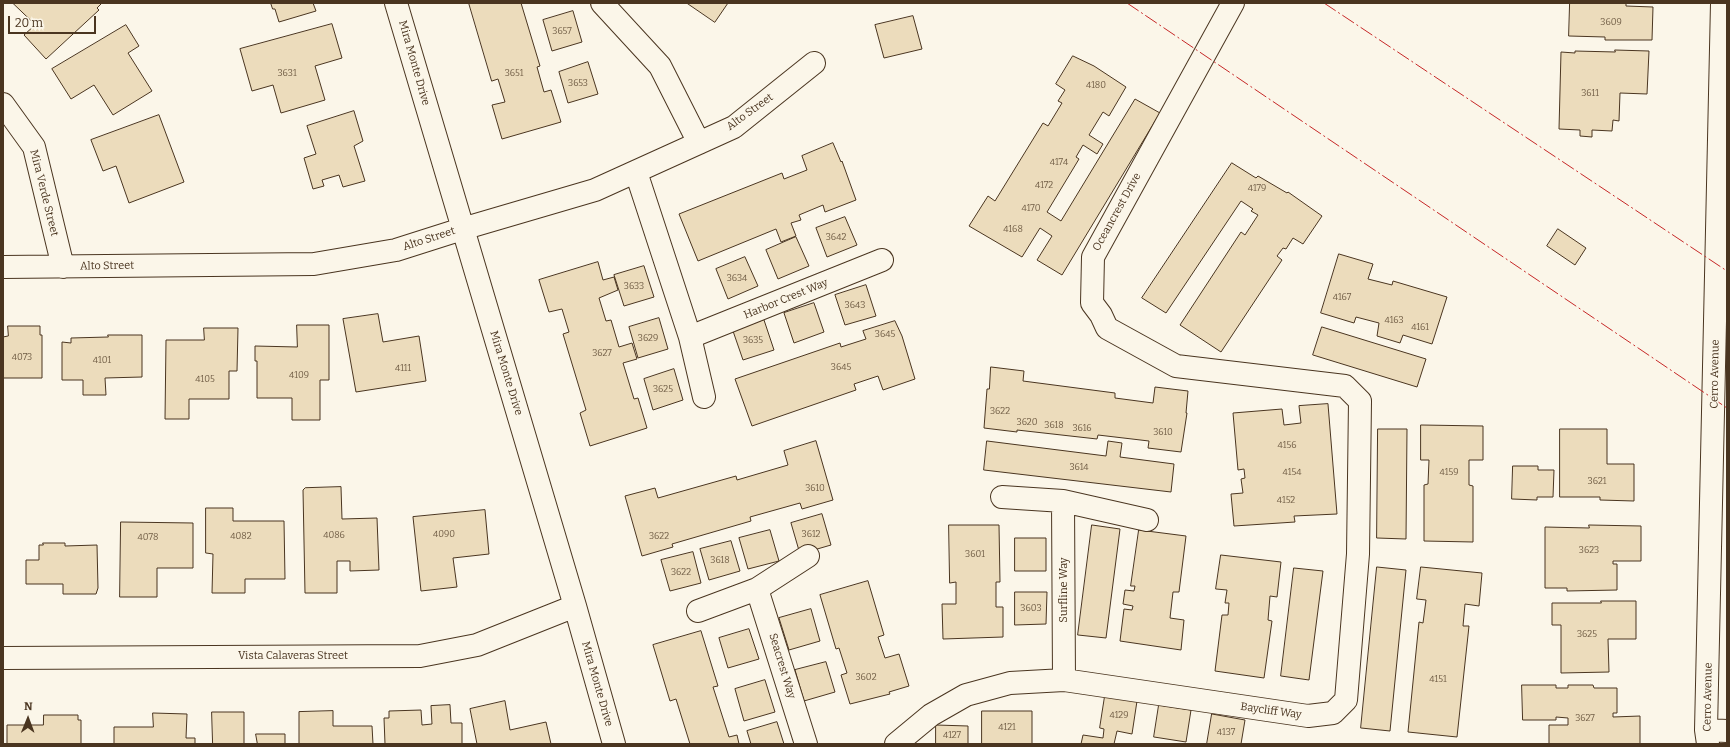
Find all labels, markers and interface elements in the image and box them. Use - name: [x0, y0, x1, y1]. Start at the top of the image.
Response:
- scale bar: [10, 8, 98, 34]
- text: 20 m: [15, 16, 43, 30]
- house number: 3609: [1600, 17, 1622, 27]
- street label: Mira Monte Drive: [396, 19, 432, 107]
- house number: 3657: [552, 26, 572, 36]
- house number: 3631: [277, 68, 297, 78]
- house number: 3651: [505, 68, 523, 78]
- house number: 3653: [568, 78, 588, 88]
- house number: 4180: [1086, 80, 1106, 90]
- house number: 3611: [1581, 88, 1599, 98]
- street label: Alto Street: [724, 91, 776, 133]
- street label: Mira Verde Street: [27, 148, 61, 238]
- house number: 4174: [1050, 157, 1068, 167]
- street label: Oceancrest Drive: [1090, 171, 1144, 253]
- house number: 4172: [1035, 180, 1053, 190]
- house number: 4179: [1248, 183, 1266, 193]
- house number: 4170: [1022, 203, 1040, 213]
- street label: Alto Street: [401, 224, 457, 254]
- house number: 4168: [1003, 224, 1023, 234]
- house number: 3642: [826, 232, 846, 242]
- street label: Alto Street: [80, 259, 134, 273]
- house number: 3634: [727, 273, 747, 283]
- street label: Harbor Crest Way: [742, 276, 830, 322]
- house number: 3633: [624, 281, 644, 291]
- house number: 4167: [1333, 292, 1351, 302]
- house number: 3643: [845, 300, 865, 310]
- house number: 4163: [1384, 315, 1404, 325]
- house number: 4161: [1411, 322, 1429, 332]
- street label: Mira Monte Drive: [487, 329, 525, 417]
- house number: 3645: [875, 329, 895, 339]
- house number: 3629: [638, 333, 658, 343]
- house number: 3635: [743, 335, 763, 345]
- street label: Cerro Avenue: [1708, 339, 1722, 409]
- house number: 3627: [592, 348, 612, 358]
- house number: 4073: [12, 352, 32, 362]
- house number: 4101: [93, 355, 111, 365]
- house number: 3645: [831, 362, 851, 372]
- house number: 4111: [395, 363, 411, 373]
- house number: 4109: [289, 370, 309, 380]
- house number: 4105: [195, 374, 215, 384]
- house number: 3625: [653, 384, 673, 394]
- house number: 3622: [990, 406, 1010, 416]
- house number: 3620: [1017, 417, 1037, 427]
- house number: 3618: [1044, 420, 1064, 430]
- house number: 3616: [1072, 423, 1092, 433]
- house number: 3610: [1153, 427, 1173, 437]
- house number: 4156: [1278, 440, 1296, 450]
- house number: 3614: [1069, 462, 1089, 472]
- house number: 4154: [1283, 467, 1301, 477]
- house number: 4159: [1440, 467, 1458, 477]
- house number: 3621: [1588, 476, 1606, 486]
- house number: 3610: [805, 483, 825, 493]
- house number: 4152: [1277, 495, 1295, 505]
- house number: 4090: [433, 529, 455, 539]
- house number: 3612: [802, 529, 820, 539]
- house number: 4086: [323, 530, 345, 540]
- house number: 4082: [230, 531, 252, 541]
- house number: 3622: [649, 531, 669, 541]
- house number: 4078: [138, 532, 158, 542]
- house number: 3623: [1579, 545, 1599, 555]
- house number: 3601: [965, 549, 985, 559]
- house number: 3618: [710, 555, 730, 565]
- street label: Surfline Way: [1057, 557, 1071, 623]
- house number: 3622: [671, 567, 691, 577]
- house number: 3603: [1020, 603, 1042, 613]
- house number: 3625: [1577, 629, 1597, 639]
- street label: Seacrest Way: [766, 632, 798, 700]
- street label: Mira Monte Drive: [579, 640, 615, 728]
- street label: Vista Calaveras Street: [238, 649, 348, 663]
- street label: Cerro Avenue: [1701, 662, 1715, 732]
- house number: 3602: [855, 672, 877, 682]
- house number: 4151: [1429, 674, 1447, 684]
- north arrow: [8, 699, 48, 739]
- text: N: [24, 700, 33, 713]
- street label: Baycliff Way: [1240, 700, 1302, 722]
- house number: 4129: [1109, 710, 1129, 720]
- house number: 3627: [1575, 713, 1595, 723]
- house number: 4121: [998, 722, 1016, 732]
- house number: 4137: [1217, 727, 1235, 737]
- house number: 4127: [943, 730, 961, 740]

